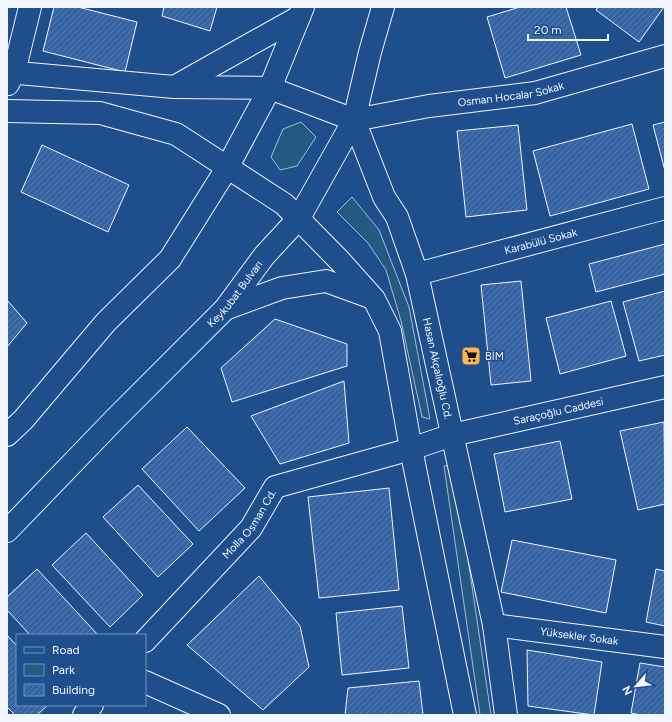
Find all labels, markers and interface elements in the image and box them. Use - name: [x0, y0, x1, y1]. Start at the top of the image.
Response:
- scale bar: [528, 16, 608, 42]
- text: 20 m: [534, 23, 562, 37]
- street label: Osman Hocalar Sokak: [457, 78, 566, 109]
- street label: Karabülü Sokak: [503, 225, 579, 257]
- street label: Keykubat Bulvarı: [204, 258, 265, 330]
- street label: Hasan Akçalıoğlu Cd.: [420, 316, 455, 420]
- supermarket icon: BİM: [460, 345, 482, 367]
- place label: BİM: [485, 350, 504, 363]
- street label: Saraçoğlu Caddesi: [512, 395, 605, 427]
- street label: Molla Osman Cd.: [219, 487, 279, 561]
- street label: Yüksekler Sokak: [540, 625, 620, 648]
- legend: [16, 634, 146, 706]
- text: Road: [52, 643, 80, 657]
- text: Park: [52, 663, 75, 677]
- north arrow: [616, 666, 656, 706]
- text: Building: [52, 683, 95, 697]
- text: N: [620, 684, 635, 697]

